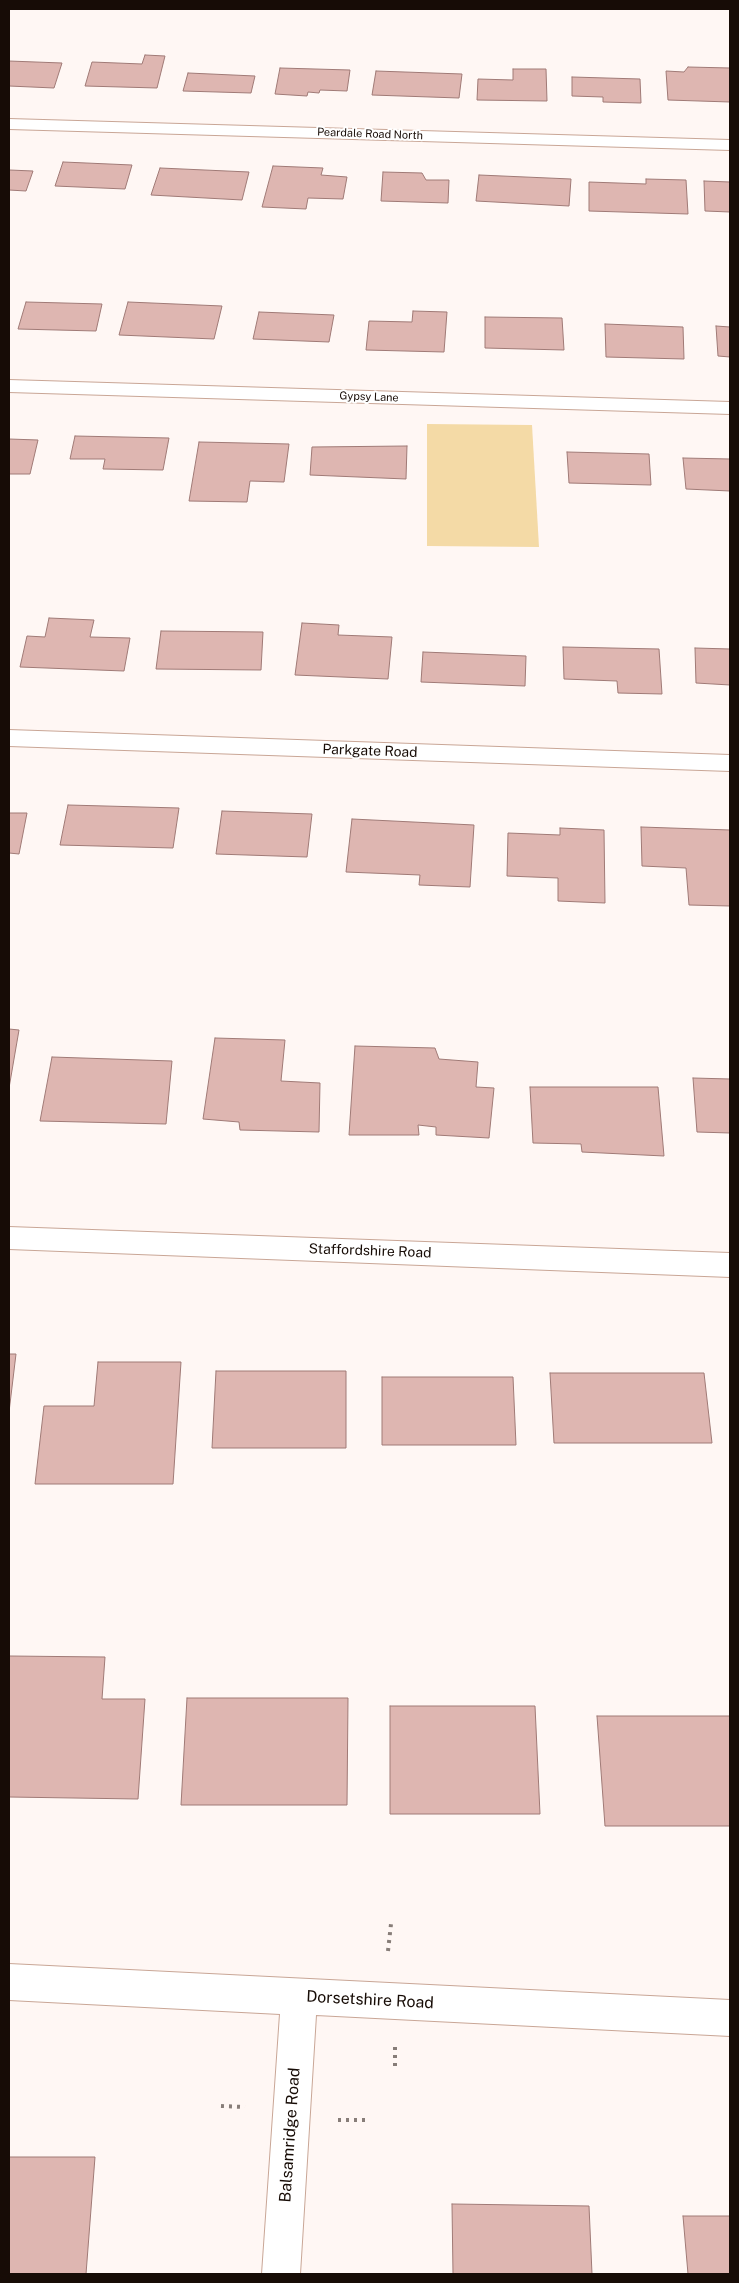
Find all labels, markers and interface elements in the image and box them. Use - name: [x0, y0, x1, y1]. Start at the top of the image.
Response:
- street label: Peardale Road North: [317, 126, 423, 142]
- street label: Gypsy Lane: [339, 389, 399, 405]
- street label: Parkgate Road: [322, 741, 418, 761]
- street label: Staffordshire Road: [308, 1240, 432, 1262]
- street label: Dorsetshire Road: [306, 1987, 434, 2013]
- street label: Balsamridge Road: [276, 2067, 304, 2203]

